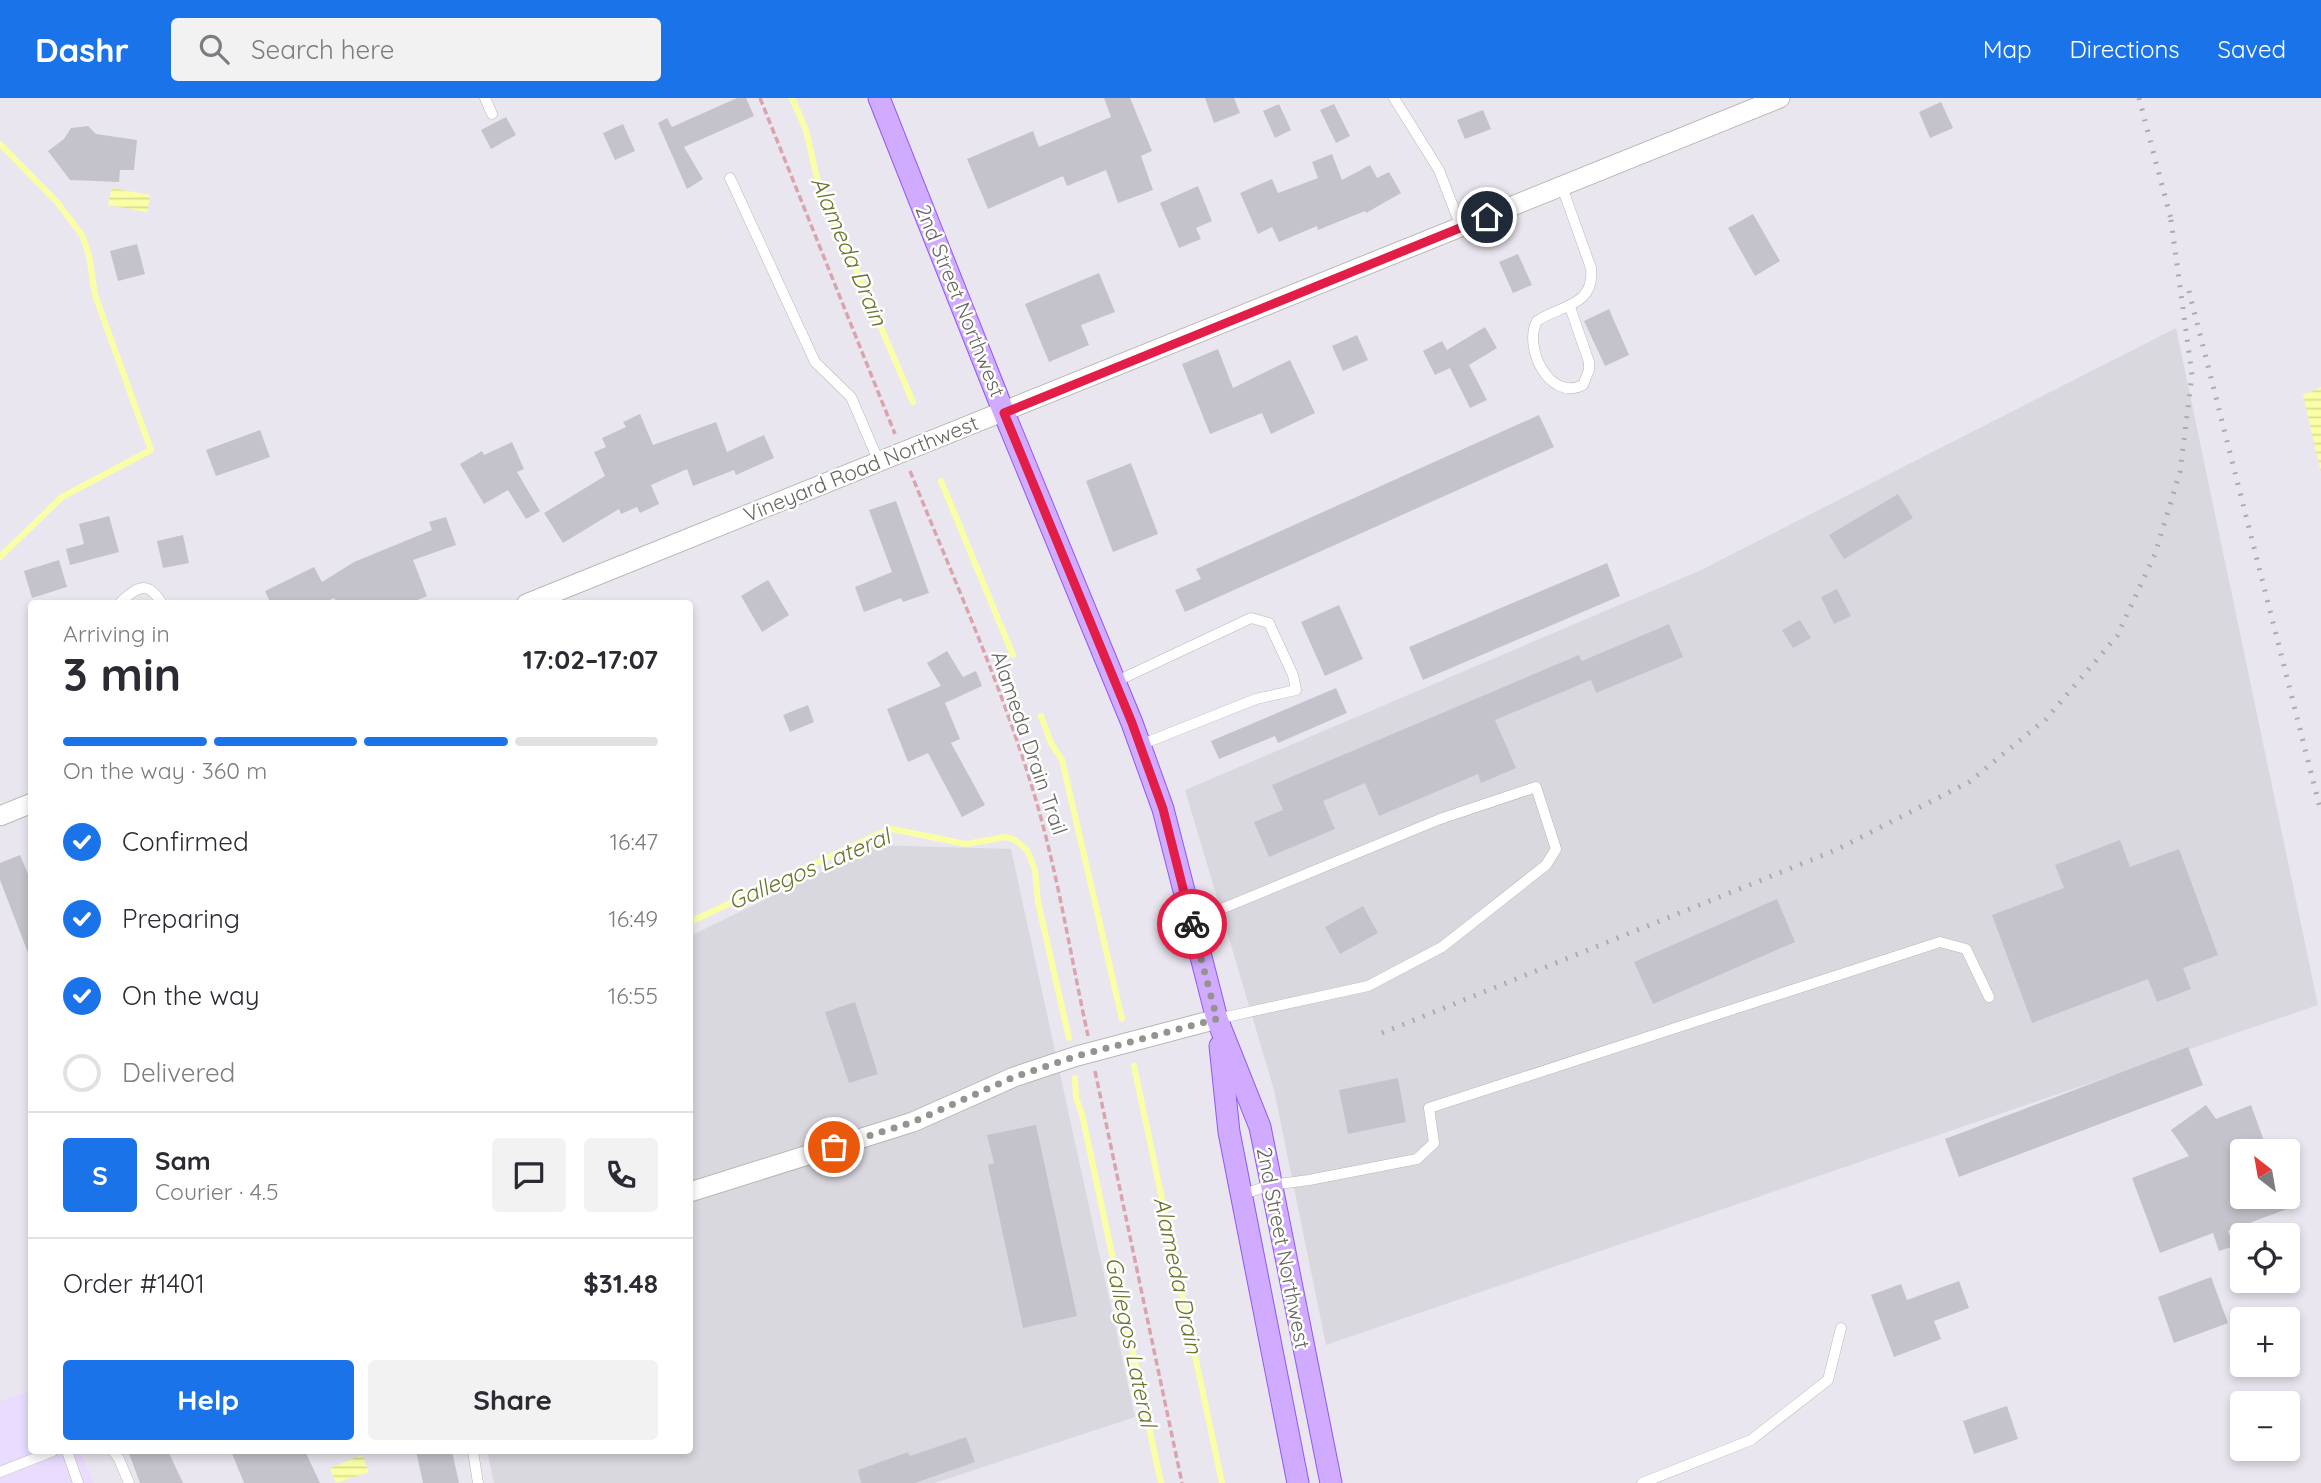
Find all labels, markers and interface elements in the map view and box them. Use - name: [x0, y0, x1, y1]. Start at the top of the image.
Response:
- search box: [171, 18, 661, 81]
- text: Dashr: [35, 29, 129, 70]
- icon: search: [195, 30, 233, 68]
- text: Search here: [251, 33, 394, 66]
- text: Map: [1983, 34, 2032, 64]
- text: Directions: [2070, 34, 2180, 64]
- text: Saved: [2218, 34, 2286, 64]
- water label: Alameda Drain: [805, 172, 894, 331]
- pin: [1457, 187, 1517, 247]
- icon: home: [1468, 198, 1506, 236]
- street label: 2nd Street Northwest: [910, 201, 1011, 401]
- street label: Vineyard Road Northwest: [740, 409, 982, 527]
- text: Arriving in: [63, 619, 170, 648]
- text: 17:02–17:07: [523, 643, 658, 676]
- text: 3 min: [63, 645, 181, 703]
- street label: Alameda Drain Trail: [986, 647, 1074, 838]
- text: On the way · 360 m: [63, 756, 267, 785]
- water label: Gallegos Lateral: [724, 820, 897, 916]
- icon: check: [63, 823, 101, 861]
- text: Confirmed: [122, 825, 249, 858]
- text: 16:47: [610, 827, 658, 856]
- courier: [1157, 889, 1227, 959]
- icon: check: [63, 900, 101, 938]
- text: Preparing: [122, 902, 240, 935]
- text: 16:49: [608, 904, 658, 933]
- icon: bike: [1173, 905, 1211, 943]
- icon: check: [63, 977, 101, 1015]
- text: On the way: [122, 979, 260, 1012]
- text: 16:55: [608, 981, 658, 1010]
- text: Delivered: [122, 1056, 235, 1089]
- pin: [804, 1117, 864, 1177]
- icon: bag: [815, 1128, 853, 1166]
- button: chat: [492, 1138, 566, 1212]
- button: phone: [584, 1138, 658, 1212]
- north arrow: [2230, 1139, 2300, 1209]
- map controls: [2230, 1139, 2300, 1461]
- text: Sam: [155, 1144, 211, 1177]
- street label: 2nd Street Northwest: [1252, 1145, 1316, 1351]
- text: S: [92, 1159, 108, 1192]
- text: Courier · 4.5: [155, 1177, 279, 1206]
- water label: Alameda Drain: [1148, 1194, 1209, 1357]
- button: locate: [2230, 1223, 2300, 1293]
- water label: Gallegos Lateral: [1099, 1254, 1164, 1432]
- text: Order #1401: [63, 1267, 205, 1300]
- text: $31.48: [583, 1267, 658, 1300]
- button: +: [2230, 1307, 2300, 1377]
- button: Help: [63, 1360, 354, 1440]
- button: Share: [368, 1360, 658, 1440]
- button: −: [2230, 1391, 2300, 1461]

